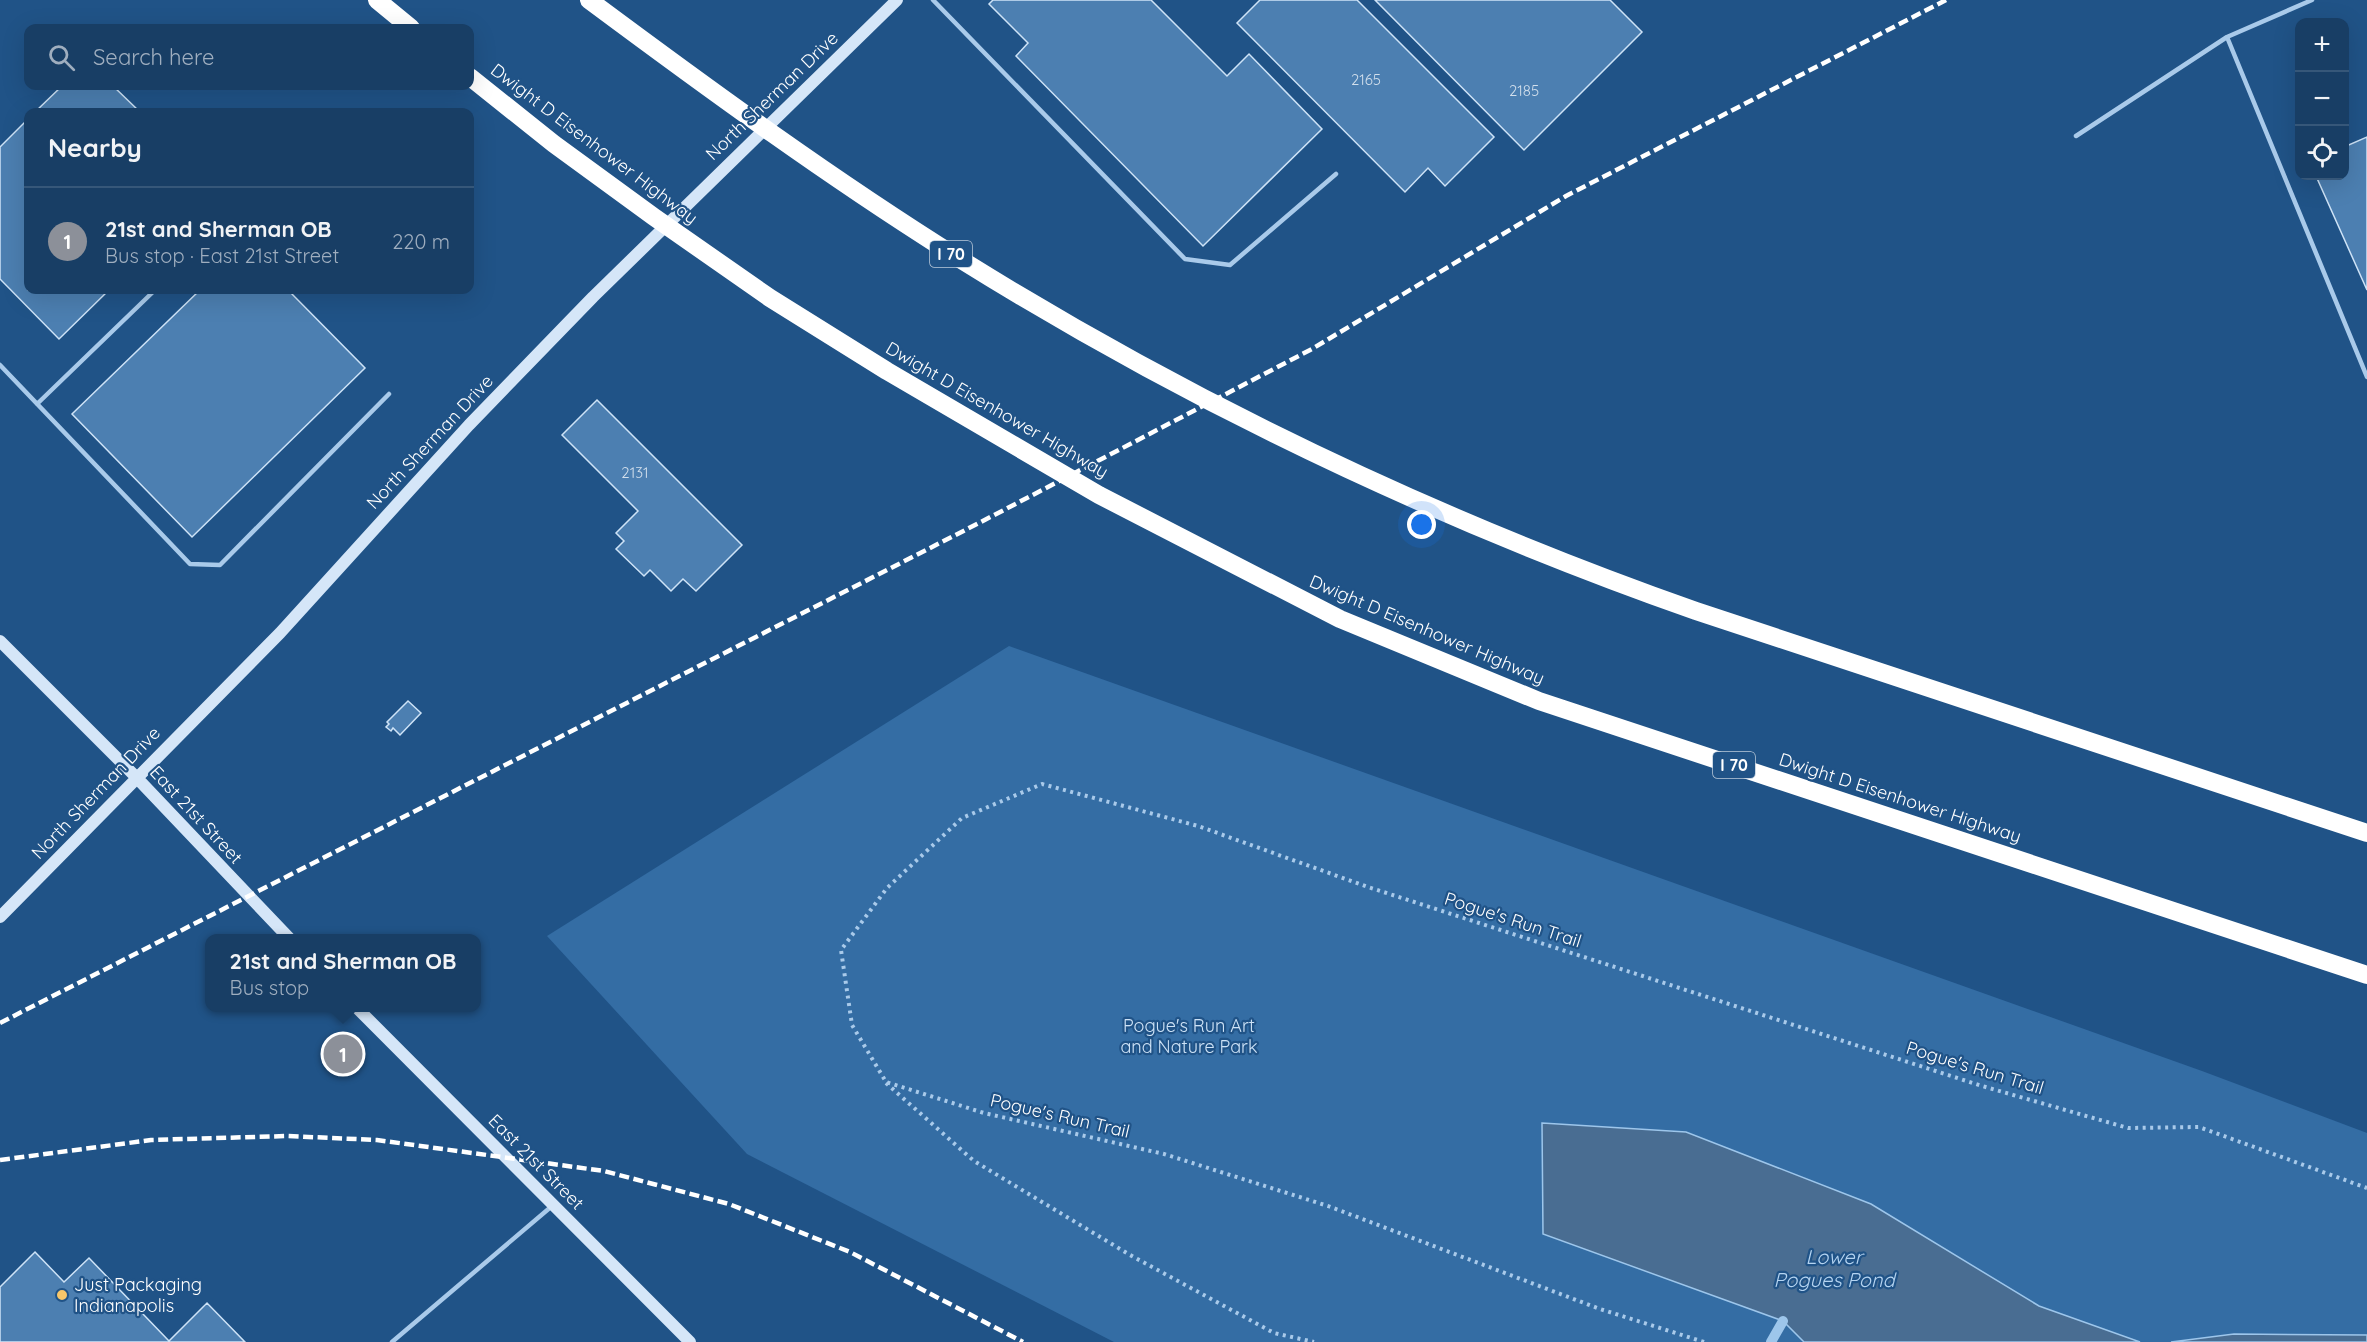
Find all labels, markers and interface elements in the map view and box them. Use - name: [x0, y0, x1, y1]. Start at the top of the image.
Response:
- map controls: [2295, 18, 2349, 180]
- button: +: [2295, 18, 2349, 72]
- search box: [24, 24, 474, 90]
- street label: North Sherman Drive: [701, 26, 843, 165]
- icon: search: [45, 41, 78, 74]
- text: Search here: [93, 43, 214, 71]
- street label: Dwight D Eisenhower Highway: [486, 58, 702, 229]
- house number: 2165: [1351, 70, 1381, 89]
- button: −: [2295, 72, 2349, 126]
- house number: 2185: [1509, 81, 1539, 100]
- button: locate: [2295, 126, 2349, 180]
- text: Nearby: [48, 131, 142, 164]
- text: 21st and Sherman OB: [105, 215, 332, 243]
- text: 1: [64, 229, 71, 254]
- text: 220 m: [392, 229, 450, 254]
- road number: I 70: [930, 241, 972, 267]
- text: Bus stop · East 21st Street: [105, 243, 339, 268]
- street label: Dwight D Eisenhower Highway: [882, 336, 1113, 483]
- street label: North Sherman Drive: [361, 370, 498, 514]
- house number: 2131: [621, 463, 649, 482]
- your location: [1407, 510, 1436, 539]
- street label: Dwight D Eisenhower Highway: [1306, 569, 1548, 690]
- street label: North Sherman Drive: [26, 722, 165, 864]
- street label: Dwight D Eisenhower Highway: [1776, 747, 2024, 848]
- road number: I 70: [1713, 752, 1755, 778]
- street label: East 21st Street: [145, 761, 248, 869]
- street label: Pogue's Run Trail: [1442, 887, 1585, 952]
- popup: [205, 934, 481, 1012]
- text: 21st and Sherman OB: [230, 947, 456, 975]
- text: Bus stop: [230, 975, 309, 1000]
- park label: Pogue's Run Art and Nature Park: [1120, 1014, 1258, 1058]
- pin: 1: [324, 1032, 362, 1076]
- street label: Pogue's Run Trail: [1904, 1036, 2047, 1099]
- street label: Pogue's Run Trail: [988, 1088, 1132, 1143]
- street label: East 21st Street: [484, 1109, 589, 1214]
- water label: Lower Pogues Pond: [1773, 1244, 1897, 1292]
- place label: Just Packaging Indianapolis: [74, 1273, 202, 1317]
- marker: Just Packaging Indianapolis: [55, 1288, 69, 1302]

